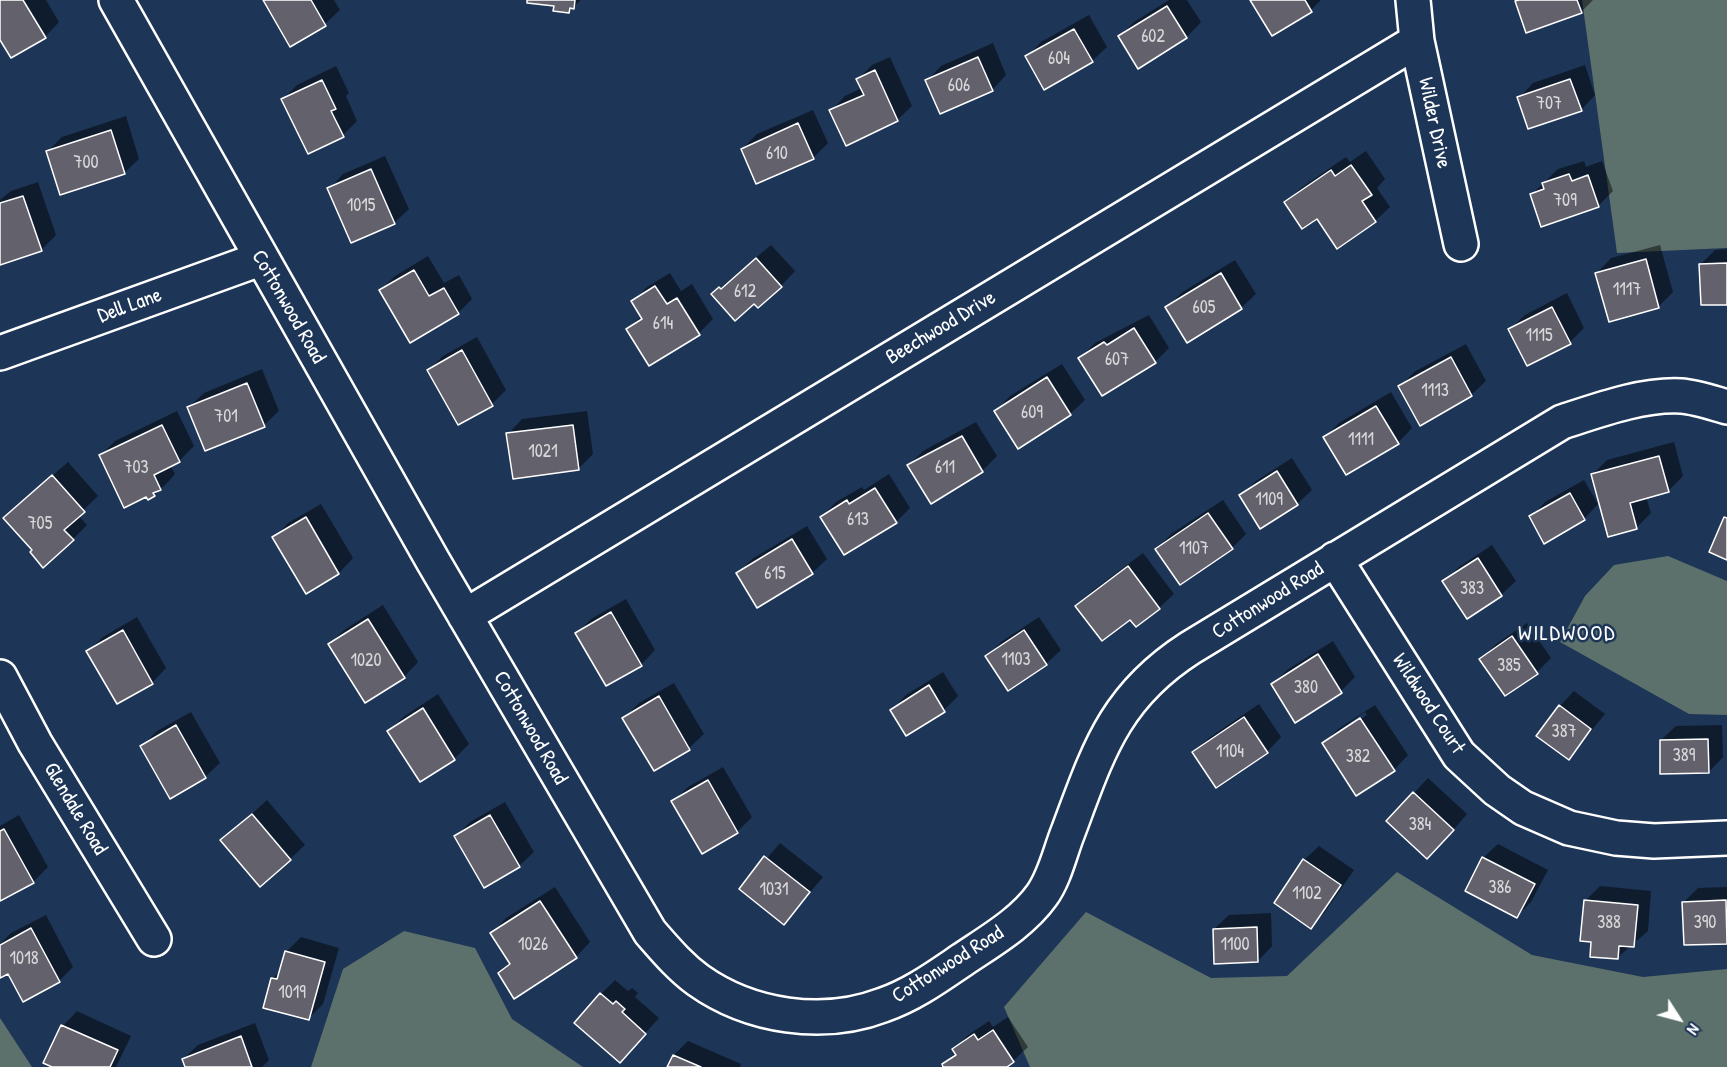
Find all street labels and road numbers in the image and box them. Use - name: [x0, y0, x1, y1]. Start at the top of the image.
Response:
- street label: Wilder Drive: [1412, 75, 1456, 171]
- street label: Cottonwood Road: [245, 246, 331, 368]
- street label: Dell Lane: [95, 283, 165, 329]
- street label: Beechwood Drive: [882, 285, 1000, 371]
- street label: Cottonwood Road: [1208, 557, 1328, 645]
- street label: Wildwood Court: [1386, 649, 1470, 759]
- street label: Cottonwood Road: [487, 667, 573, 789]
- street label: Glendale Road: [38, 758, 112, 860]
- street label: Cottonwood Road: [888, 921, 1008, 1009]

